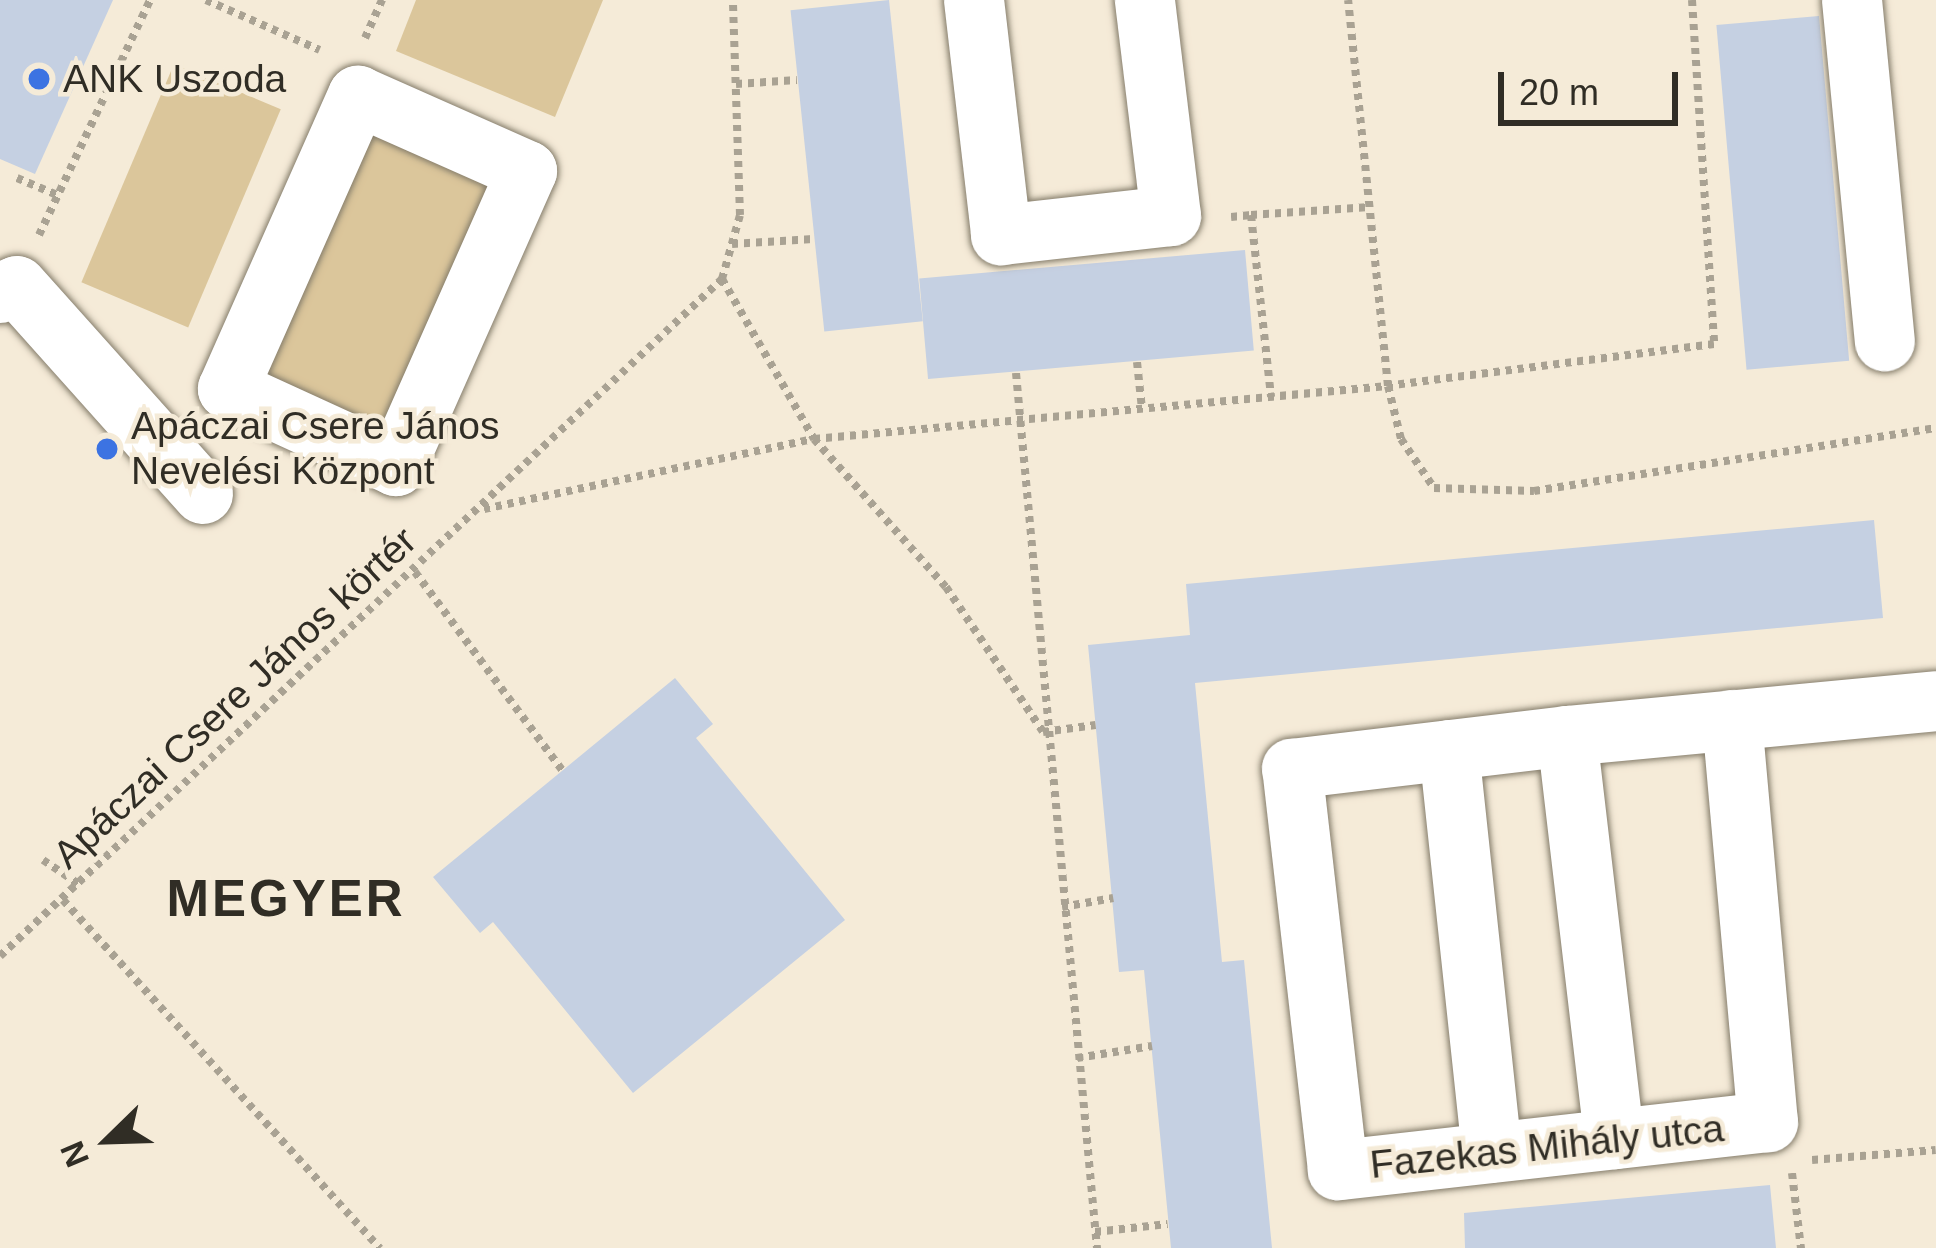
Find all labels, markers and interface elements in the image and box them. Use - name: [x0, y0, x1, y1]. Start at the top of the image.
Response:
- scale bar: [1504, 48, 1684, 122]
- place label: ANK Uszoda: [63, 56, 286, 102]
- marker: ANK Uszoda: [26, 66, 52, 92]
- text: 20 m: [1519, 72, 1599, 113]
- place label: Apáczai Csere János Nevelési Központ: [131, 404, 500, 495]
- marker: Apáczai Csere János Nevelési Központ: [94, 436, 120, 462]
- street label: Apáczai Csere János körtér: [44, 518, 426, 878]
- district label: MEGYER: [166, 868, 406, 930]
- north arrow: [48, 1080, 168, 1200]
- street label: Fazekas Mihály utca: [1368, 1105, 1726, 1189]
- text: N: [53, 1136, 96, 1172]

